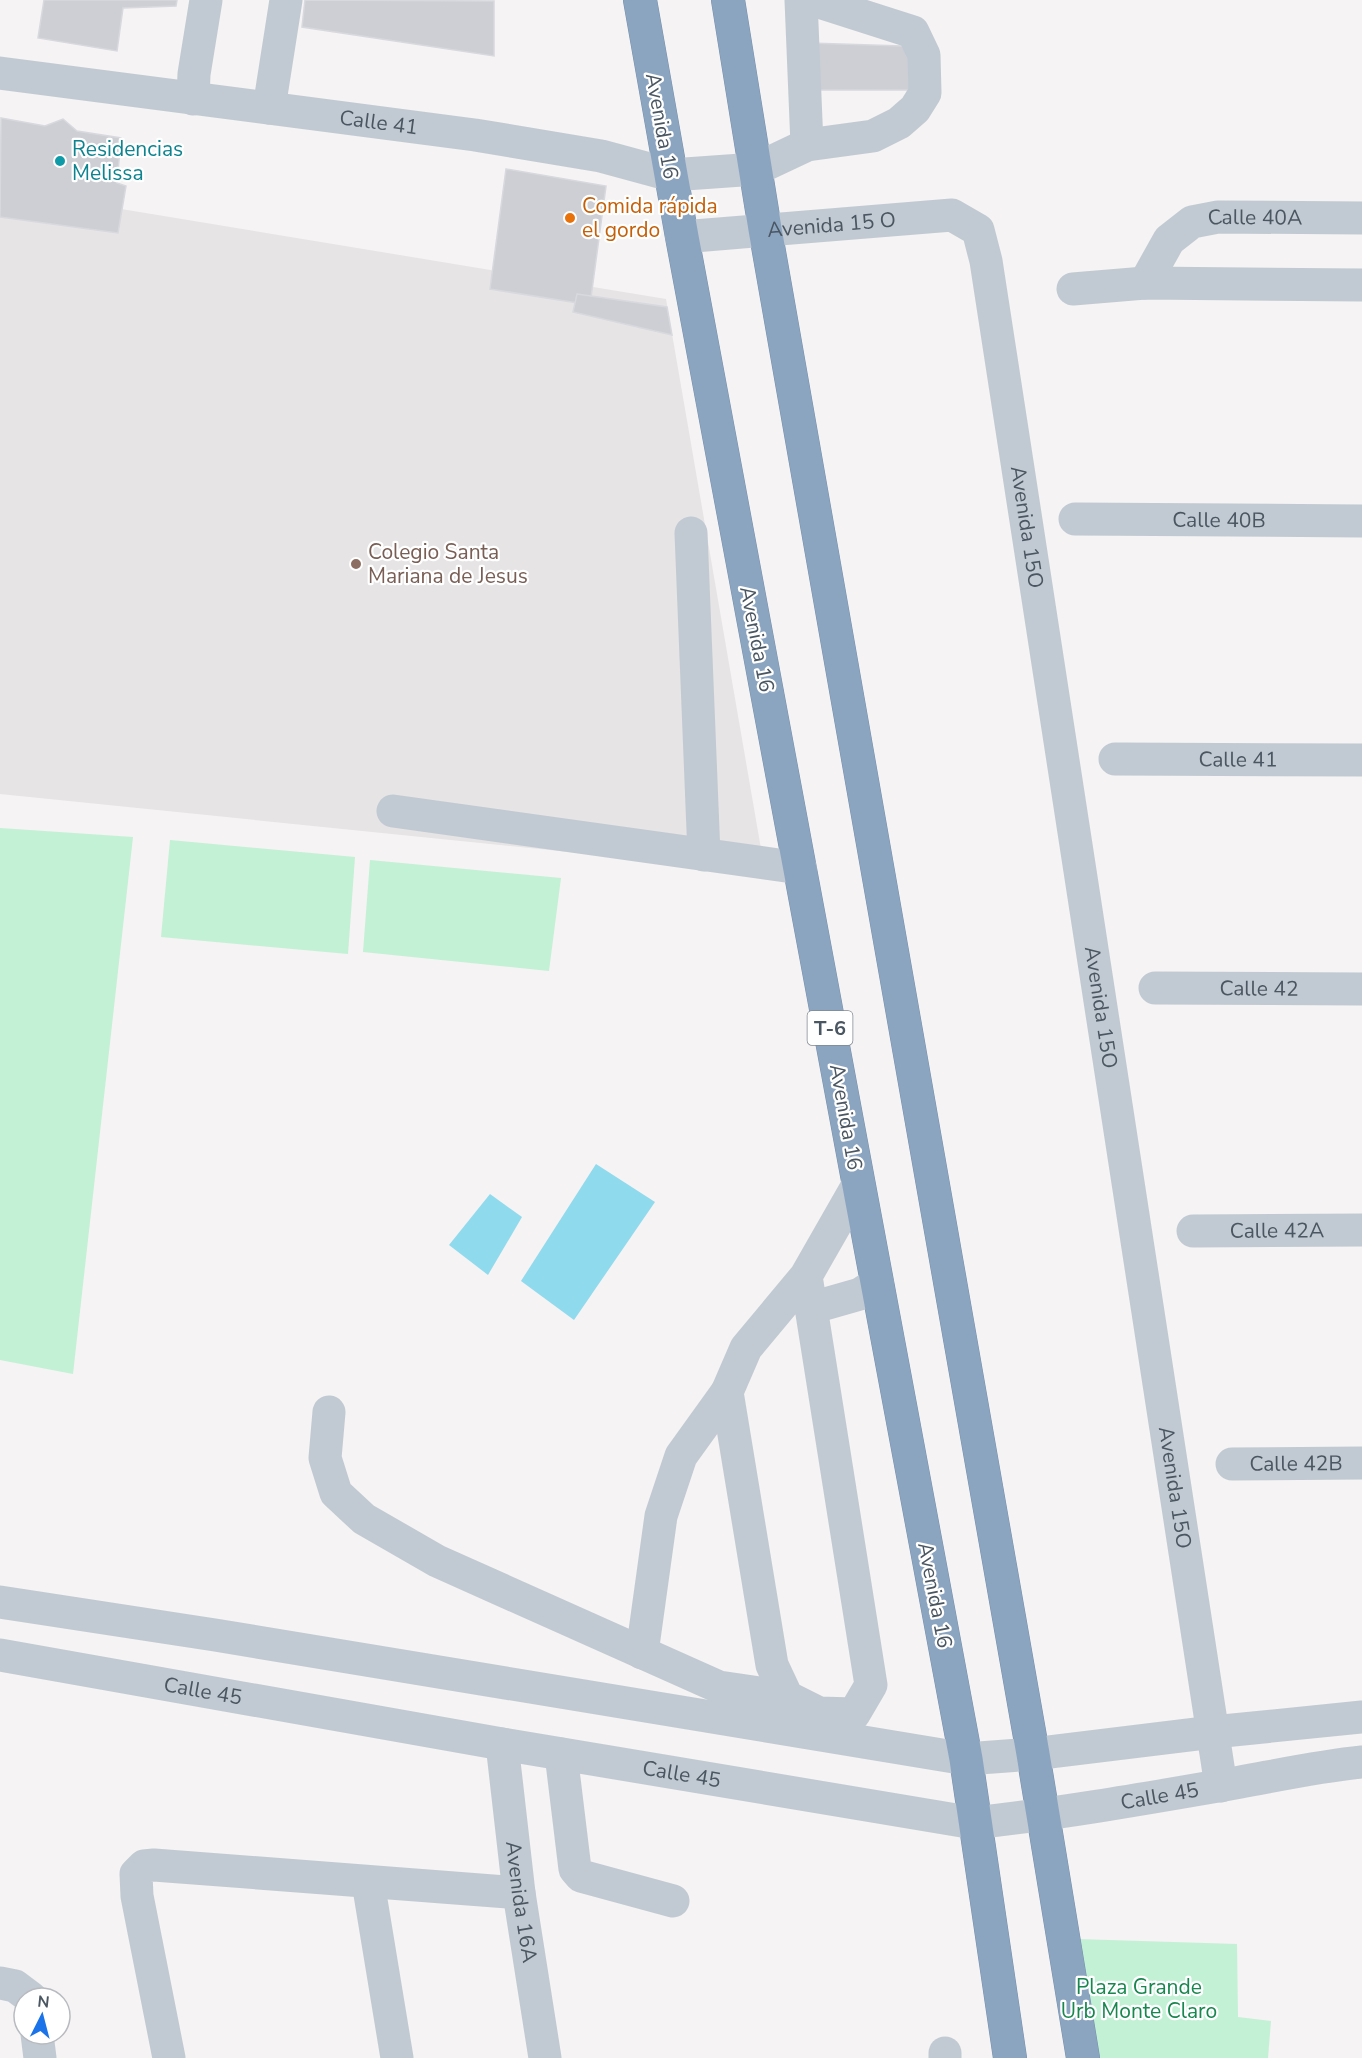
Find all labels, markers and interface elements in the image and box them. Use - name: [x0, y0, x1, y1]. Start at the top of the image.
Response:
- street label: Avenida 16: [639, 71, 685, 181]
- street label: Calle 41: [338, 103, 420, 141]
- place label: Residencias Melissa: [72, 135, 183, 187]
- marker: Residencias Melissa: [53, 154, 67, 168]
- place label: Comida rápida el gordo: [582, 192, 718, 244]
- street label: Calle 40A: [1205, 203, 1302, 233]
- street label: Avenida 15 O: [766, 206, 897, 244]
- marker: Comida rápida el gordo: [563, 211, 577, 225]
- street label: Avenida 15O: [1004, 464, 1050, 590]
- street label: Calle 40B: [1172, 506, 1266, 534]
- place label: Colegio Santa Mariana de Jesus: [368, 538, 528, 590]
- marker: Colegio Santa Mariana de Jesus: [349, 557, 363, 571]
- street label: Avenida 16: [733, 584, 781, 694]
- street label: Calle 41: [1198, 745, 1278, 774]
- street label: Avenida 15O: [1078, 944, 1124, 1070]
- street label: Calle 42: [1219, 974, 1299, 1003]
- road number: T-6: [808, 1011, 852, 1045]
- street label: Avenida 16: [823, 1062, 869, 1172]
- street label: Calle 42A: [1230, 1216, 1324, 1245]
- street label: Avenida 15O: [1152, 1424, 1198, 1551]
- street label: Calle 42B: [1249, 1449, 1343, 1478]
- street label: Avenida 16: [911, 1540, 959, 1650]
- street label: Calle 45: [161, 1670, 244, 1712]
- street label: Calle 45: [640, 1754, 723, 1794]
- street label: Calle 45: [1118, 1776, 1201, 1816]
- street label: Avenida 16A: [499, 1839, 544, 1965]
- park label: Plaza Grande Urb Monte Claro: [1061, 1973, 1217, 2025]
- north arrow: [12, 1986, 72, 2046]
- text: N: [36, 1991, 51, 2014]

